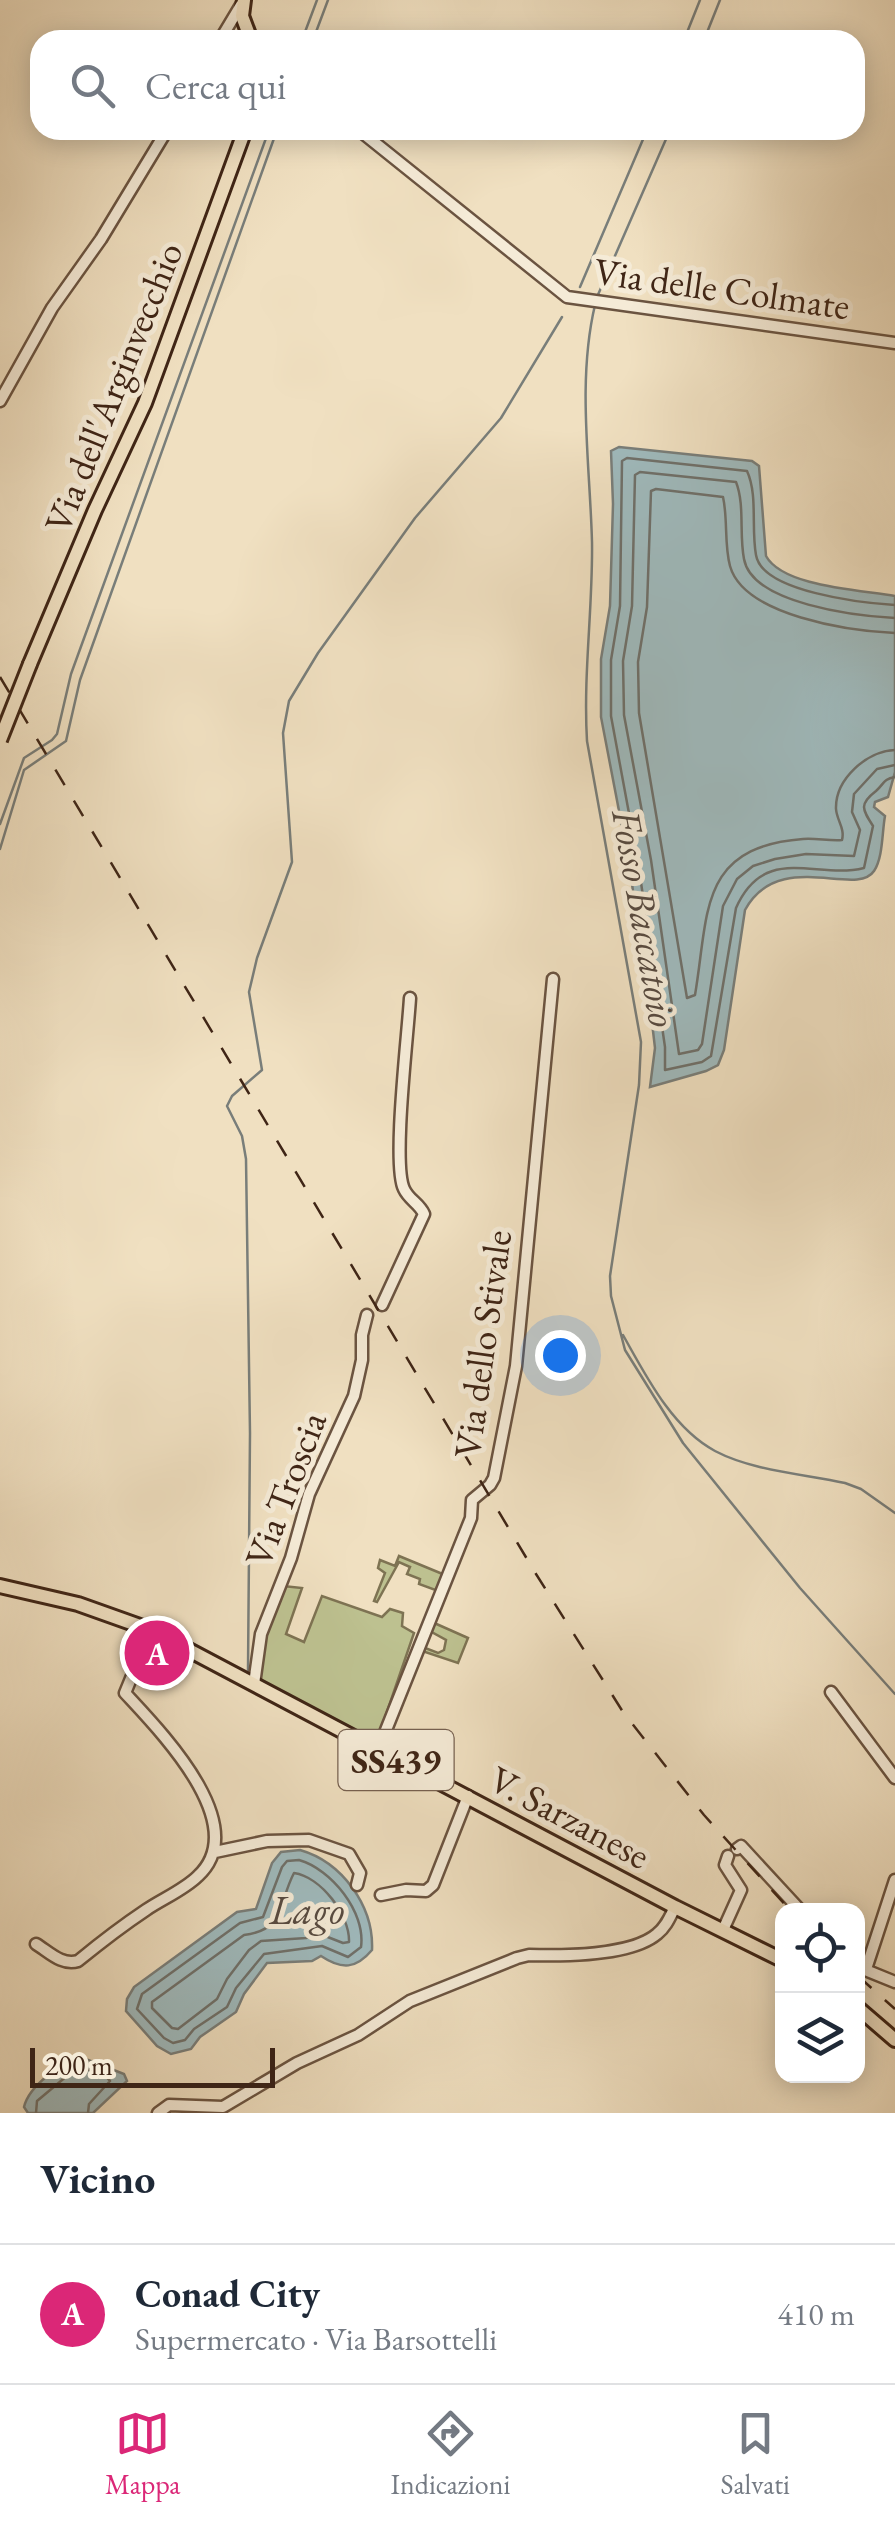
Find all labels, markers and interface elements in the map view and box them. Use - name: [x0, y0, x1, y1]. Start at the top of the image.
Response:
- search box: [30, 30, 865, 140]
- icon: search: [65, 58, 120, 113]
- text: Cerca qui: [145, 61, 286, 110]
- street label: Via dell'Arginvecchio: [32, 235, 194, 539]
- street label: Via delle Colmate: [591, 246, 853, 330]
- water label: Fosso Baccatoio: [600, 804, 690, 1031]
- street label: Via dello Stivale: [442, 1227, 522, 1461]
- your location: [535, 1330, 586, 1381]
- street label: Via Troscia: [233, 1404, 337, 1574]
- pin: A: [124, 1616, 190, 1690]
- road number: SS439: [338, 1730, 454, 1790]
- street label: V. Sarzanese: [481, 1754, 659, 1880]
- water label: Lago: [269, 1884, 344, 1936]
- map controls: [775, 1903, 865, 2083]
- button: locate: [775, 1903, 865, 1993]
- button: layers: [775, 1993, 865, 2083]
- scale bar: [30, 2043, 275, 2088]
- text: 200 m: [45, 2047, 113, 2083]
- text: Vicino: [40, 2151, 155, 2206]
- text: Conad City: [135, 2269, 320, 2318]
- text: A: [61, 2293, 84, 2335]
- text: 410 m: [778, 2293, 855, 2335]
- text: Supermercato · Via Barsottelli: [135, 2318, 497, 2360]
- tab: Mappa: [105, 2406, 181, 2502]
- tab: Indicazioni: [391, 2406, 510, 2502]
- tab: Salvati: [720, 2406, 790, 2502]

